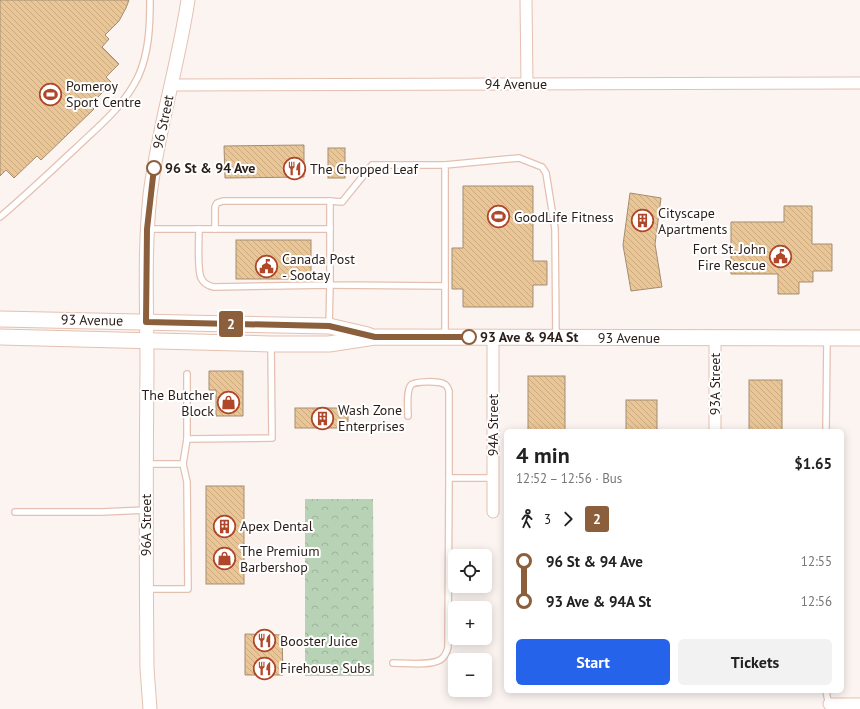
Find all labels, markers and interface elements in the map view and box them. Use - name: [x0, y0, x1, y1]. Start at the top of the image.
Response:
- street label: 94 Avenue: [485, 75, 547, 93]
- place label: Pomeroy Sport Centre: [66, 77, 141, 111]
- sports icon: Pomeroy Sport Centre: [37, 81, 63, 107]
- street label: 96 Street: [149, 93, 178, 151]
- restaurant icon: The Chopped Leaf: [281, 156, 307, 182]
- place label: 96 St & 94 Ave: [165, 159, 255, 177]
- marker: 96 St & 94 Ave: [146, 160, 162, 176]
- place label: The Chopped Leaf: [310, 160, 418, 178]
- sports icon: GoodLife Fitness: [485, 204, 511, 230]
- place label: Cityscape Apartments: [658, 204, 728, 238]
- place label: GoodLife Fitness: [514, 208, 614, 226]
- building icon: Cityscape Apartments: [629, 208, 655, 234]
- place label: Fort St. John Fire Rescue: [693, 240, 766, 274]
- public building icon: Fort St. John Fire Rescue: [768, 244, 794, 270]
- place label: Canada Post - Sootay: [282, 250, 355, 284]
- public building icon: Canada Post - Sootay: [253, 254, 279, 280]
- street label: 93 Avenue: [61, 310, 123, 330]
- line badge: 2: [218, 311, 244, 337]
- text: 2: [227, 315, 235, 333]
- place label: 93 Ave & 94A St: [480, 328, 578, 346]
- marker: 93 Ave & 94A St: [461, 329, 477, 345]
- street label: 93 Avenue: [598, 329, 660, 347]
- street label: 93A Street: [706, 353, 724, 415]
- place label: The Butcher Block: [142, 386, 214, 420]
- shop icon: The Butcher Block: [216, 390, 242, 416]
- street label: 94A Street: [484, 394, 502, 456]
- place label: Wash Zone Enterprises: [338, 401, 405, 435]
- building icon: Wash Zone Enterprises: [309, 405, 335, 431]
- text: 4 min: [516, 441, 570, 469]
- text: $1.65: [794, 454, 832, 473]
- text: 12:52 – 12:56 · Bus: [516, 470, 622, 487]
- street label: 96A Street: [137, 494, 155, 556]
- icon: walk: [516, 508, 538, 530]
- icon: forward: [557, 508, 579, 530]
- text: 2: [593, 510, 601, 528]
- text: 3: [544, 511, 551, 528]
- building icon: Apex Dental: [212, 513, 238, 539]
- place label: Apex Dental: [240, 517, 313, 535]
- place label: The Premium Barbershop: [240, 542, 320, 576]
- shop icon: The Premium Barbershop: [212, 546, 238, 572]
- map controls: [448, 549, 492, 697]
- button: locate: [448, 549, 492, 593]
- text: 96 St & 94 Ave: [546, 552, 643, 571]
- text: 12:55: [801, 553, 832, 570]
- text: 93 Ave & 94A St: [546, 592, 651, 611]
- text: 12:56: [801, 593, 832, 610]
- button: +: [448, 601, 492, 645]
- restaurant icon: Booster Juice: [251, 628, 277, 654]
- place label: Booster Juice: [280, 632, 358, 650]
- button: Start: [516, 639, 670, 685]
- button: Tickets: [678, 639, 832, 685]
- button: −: [448, 653, 492, 697]
- restaurant icon: Firehouse Subs: [251, 655, 277, 681]
- place label: Firehouse Subs: [280, 659, 371, 677]

